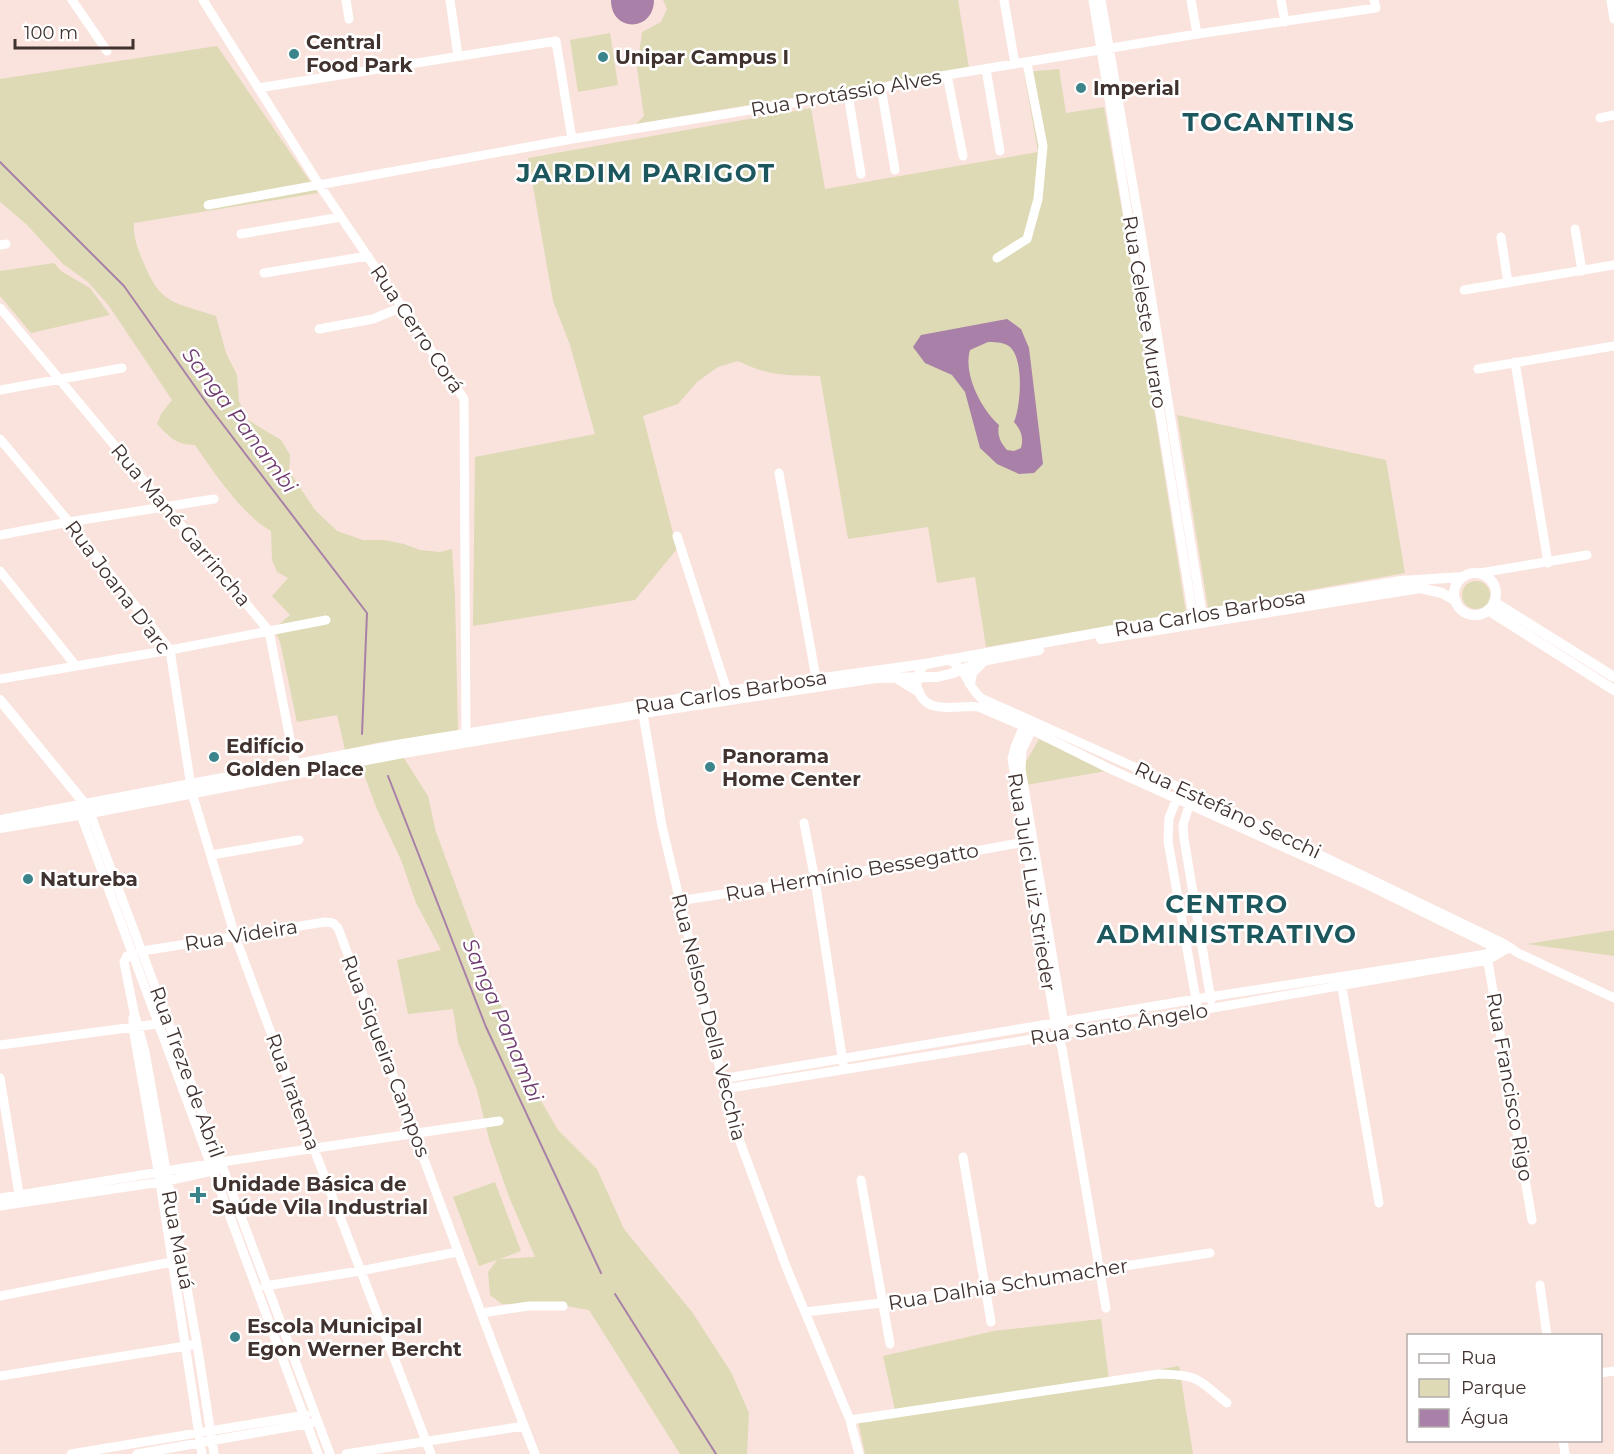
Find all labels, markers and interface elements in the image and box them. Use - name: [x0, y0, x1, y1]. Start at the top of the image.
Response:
- scale bar: [15, 12, 134, 50]
- text: 100 m: [24, 22, 78, 44]
- place label: Central Food Park: [306, 30, 413, 77]
- place label: Unipar Campus I: [615, 45, 789, 69]
- marker: Central Food Park: [287, 47, 301, 61]
- marker: Unipar Campus I: [596, 50, 610, 64]
- street label: Rua Protássio Alves: [749, 64, 944, 122]
- place label: Imperial: [1093, 76, 1180, 100]
- marker: Imperial: [1074, 81, 1088, 95]
- district label: TOCANTINS: [1183, 106, 1355, 138]
- district label: JARDIM PARIGOT: [515, 157, 776, 189]
- street label: Rua Celeste Muraro: [1118, 214, 1172, 410]
- street label: Rua Cerro Corá: [365, 260, 469, 398]
- water label: Sanga Panambi: [177, 343, 303, 498]
- street label: Rua Mané Garrincha: [106, 439, 256, 611]
- street label: Rua Joana D'arc: [60, 516, 176, 658]
- street label: Rua Carlos Barbosa: [1112, 584, 1308, 642]
- street label: Rua Carlos Barbosa: [633, 665, 829, 719]
- place label: Edifício Golden Place: [226, 734, 364, 781]
- place label: Panorama Home Center: [722, 744, 861, 791]
- marker: Edifício Golden Place: [207, 750, 221, 764]
- street label: Rua Estefáno Secchi: [1131, 756, 1325, 864]
- marker: Panorama Home Center: [703, 760, 717, 774]
- street label: Rua Julci Luiz Strieder: [1003, 771, 1061, 993]
- street label: Rua Hermínio Bessegatto: [723, 838, 981, 906]
- place label: Natureba: [40, 867, 138, 891]
- marker: Natureba: [21, 872, 35, 886]
- district label: CENTRO ADMINISTRATIVO: [1096, 888, 1357, 950]
- street label: Rua Nelson Della Vecchia: [667, 891, 751, 1143]
- street label: Rua Videira: [183, 914, 299, 956]
- water label: Sanga Panambi: [457, 935, 549, 1106]
- street label: Rua Siqueira Campos: [336, 952, 436, 1161]
- street label: Rua Treze de Abril: [145, 983, 229, 1161]
- street label: Rua Francisco Rigo: [1482, 991, 1538, 1183]
- street label: Rua Santo Ângelo: [1028, 998, 1210, 1050]
- street label: Rua Iratema: [261, 1030, 325, 1154]
- place label: Unidade Básica de Saúde Vila Industrial: [212, 1172, 428, 1219]
- marker: Unidade Básica de Saúde Vila Industrial: [189, 1186, 207, 1204]
- street label: Rua Mauá: [157, 1188, 199, 1292]
- street label: Rua Dalhia Schumacher: [886, 1253, 1130, 1315]
- place label: Escola Municipal Egon Werner Bercht: [247, 1314, 462, 1361]
- marker: Escola Municipal Egon Werner Bercht: [228, 1330, 242, 1344]
- legend: [1407, 1334, 1602, 1442]
- text: Rua: [1461, 1347, 1497, 1369]
- text: Parque: [1461, 1377, 1527, 1399]
- text: Água: [1461, 1407, 1509, 1429]

